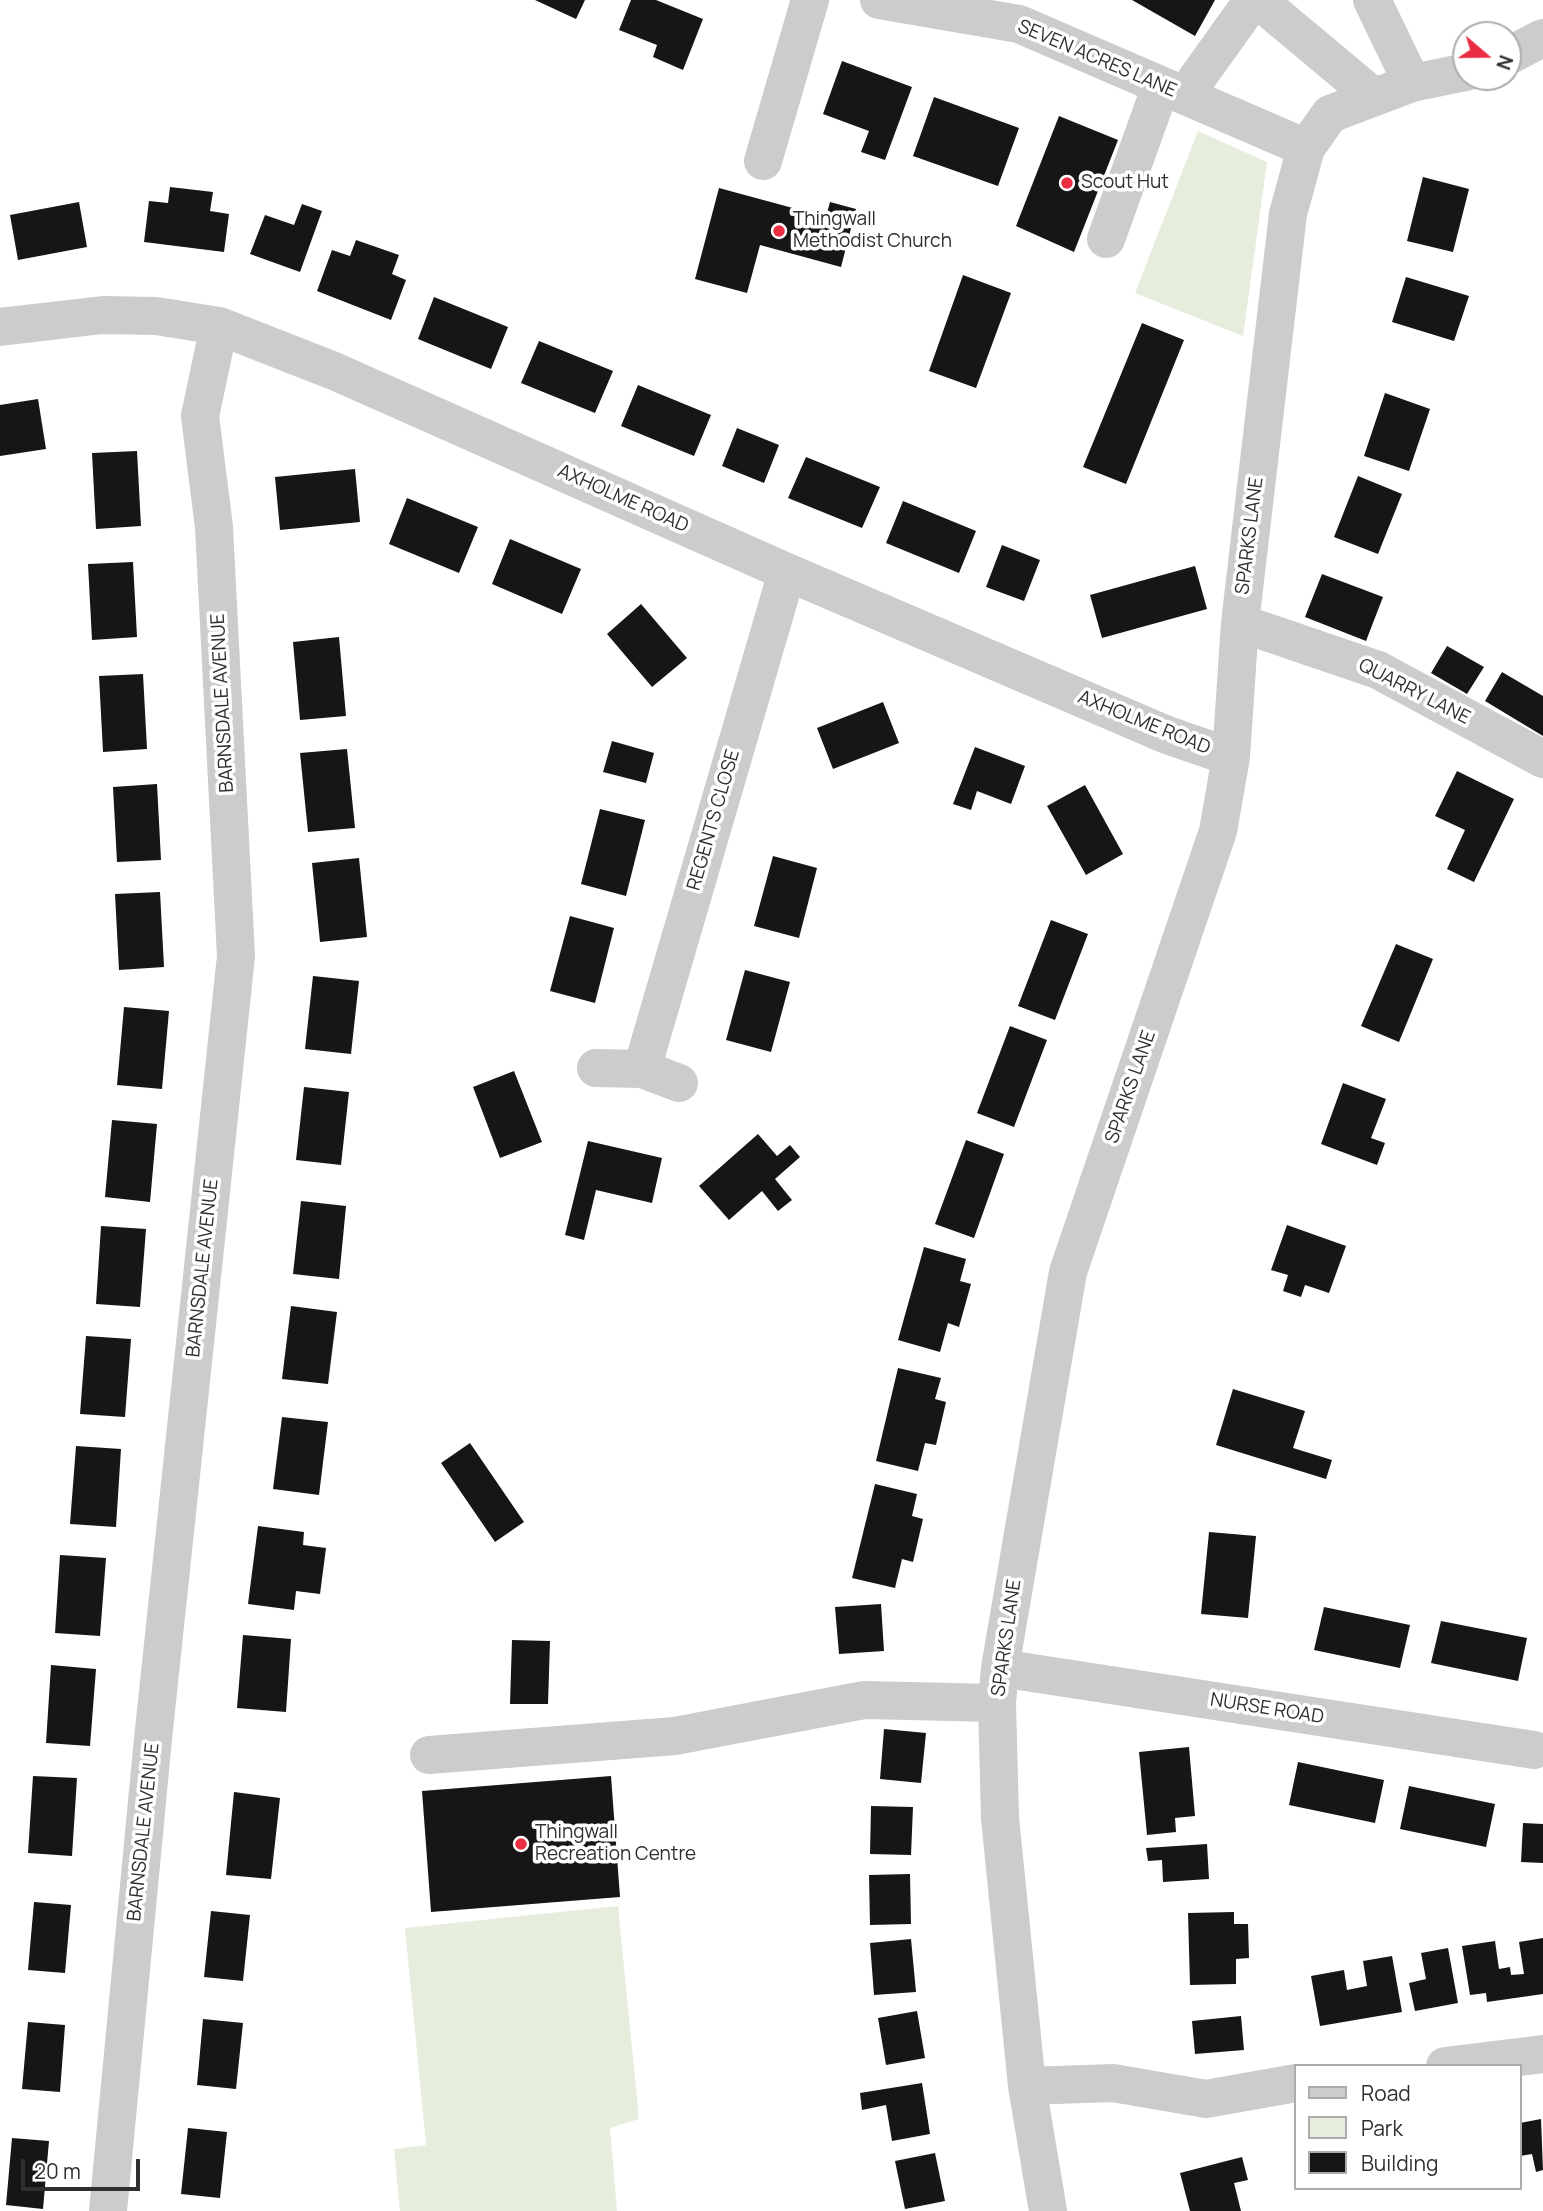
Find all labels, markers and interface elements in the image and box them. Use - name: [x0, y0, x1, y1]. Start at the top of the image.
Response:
- street label: SEVEN ACRES LANE: [1014, 15, 1180, 103]
- north arrow: [1452, 21, 1522, 91]
- text: N: [1490, 52, 1519, 73]
- place label: Scout Hut: [1081, 172, 1169, 194]
- marker: Scout Hut: [1059, 175, 1075, 191]
- place label: Thingwall Methodist Church: [793, 209, 952, 253]
- marker: Thingwall Methodist Church: [771, 223, 787, 239]
- street label: AXHOLME ROAD: [554, 460, 692, 538]
- street label: SPARKS LANE: [1231, 476, 1269, 596]
- street label: BARNSDALE AVENUE: [207, 613, 239, 793]
- street label: QUARRY LANE: [1354, 654, 1474, 730]
- street label: AXHOLME ROAD: [1074, 686, 1214, 760]
- street label: REGENTS CLOSE: [683, 747, 745, 893]
- street label: SPARKS LANE: [1101, 1027, 1161, 1147]
- street label: BARNSDALE AVENUE: [182, 1178, 224, 1358]
- street label: SPARKS LANE: [987, 1578, 1027, 1698]
- street label: NURSE ROAD: [1209, 1689, 1325, 1729]
- street label: BARNSDALE AVENUE: [123, 1742, 165, 1922]
- place label: Thingwall Recreation Centre: [535, 1822, 696, 1866]
- marker: Thingwall Recreation Centre: [513, 1836, 529, 1852]
- legend: [1294, 2064, 1522, 2190]
- text: Road: [1361, 2079, 1411, 2107]
- text: Park: [1361, 2114, 1403, 2142]
- scale bar: [24, 2144, 144, 2188]
- text: Building: [1361, 2149, 1438, 2177]
- text: 20 m: [34, 2157, 81, 2185]

